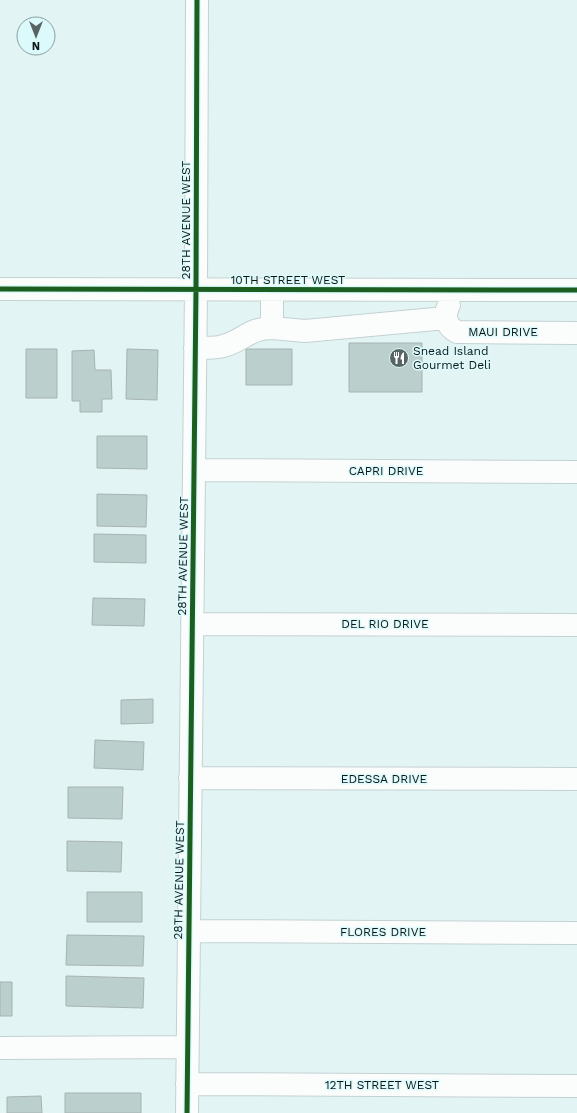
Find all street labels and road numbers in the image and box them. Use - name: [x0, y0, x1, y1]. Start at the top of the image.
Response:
- street label: 28TH AVENUE WEST: [179, 160, 193, 280]
- street label: 10TH STREET WEST: [231, 273, 345, 287]
- street label: MAUI DRIVE: [468, 325, 538, 339]
- street label: CAPRI DRIVE: [349, 464, 424, 478]
- street label: 28TH AVENUE WEST: [175, 496, 191, 616]
- street label: DEL RIO DRIVE: [341, 617, 429, 631]
- street label: EDESSA DRIVE: [341, 772, 428, 786]
- street label: 28TH AVENUE WEST: [171, 820, 187, 940]
- street label: FLORES DRIVE: [340, 925, 426, 939]
- street label: 12TH STREET WEST: [325, 1078, 439, 1092]

